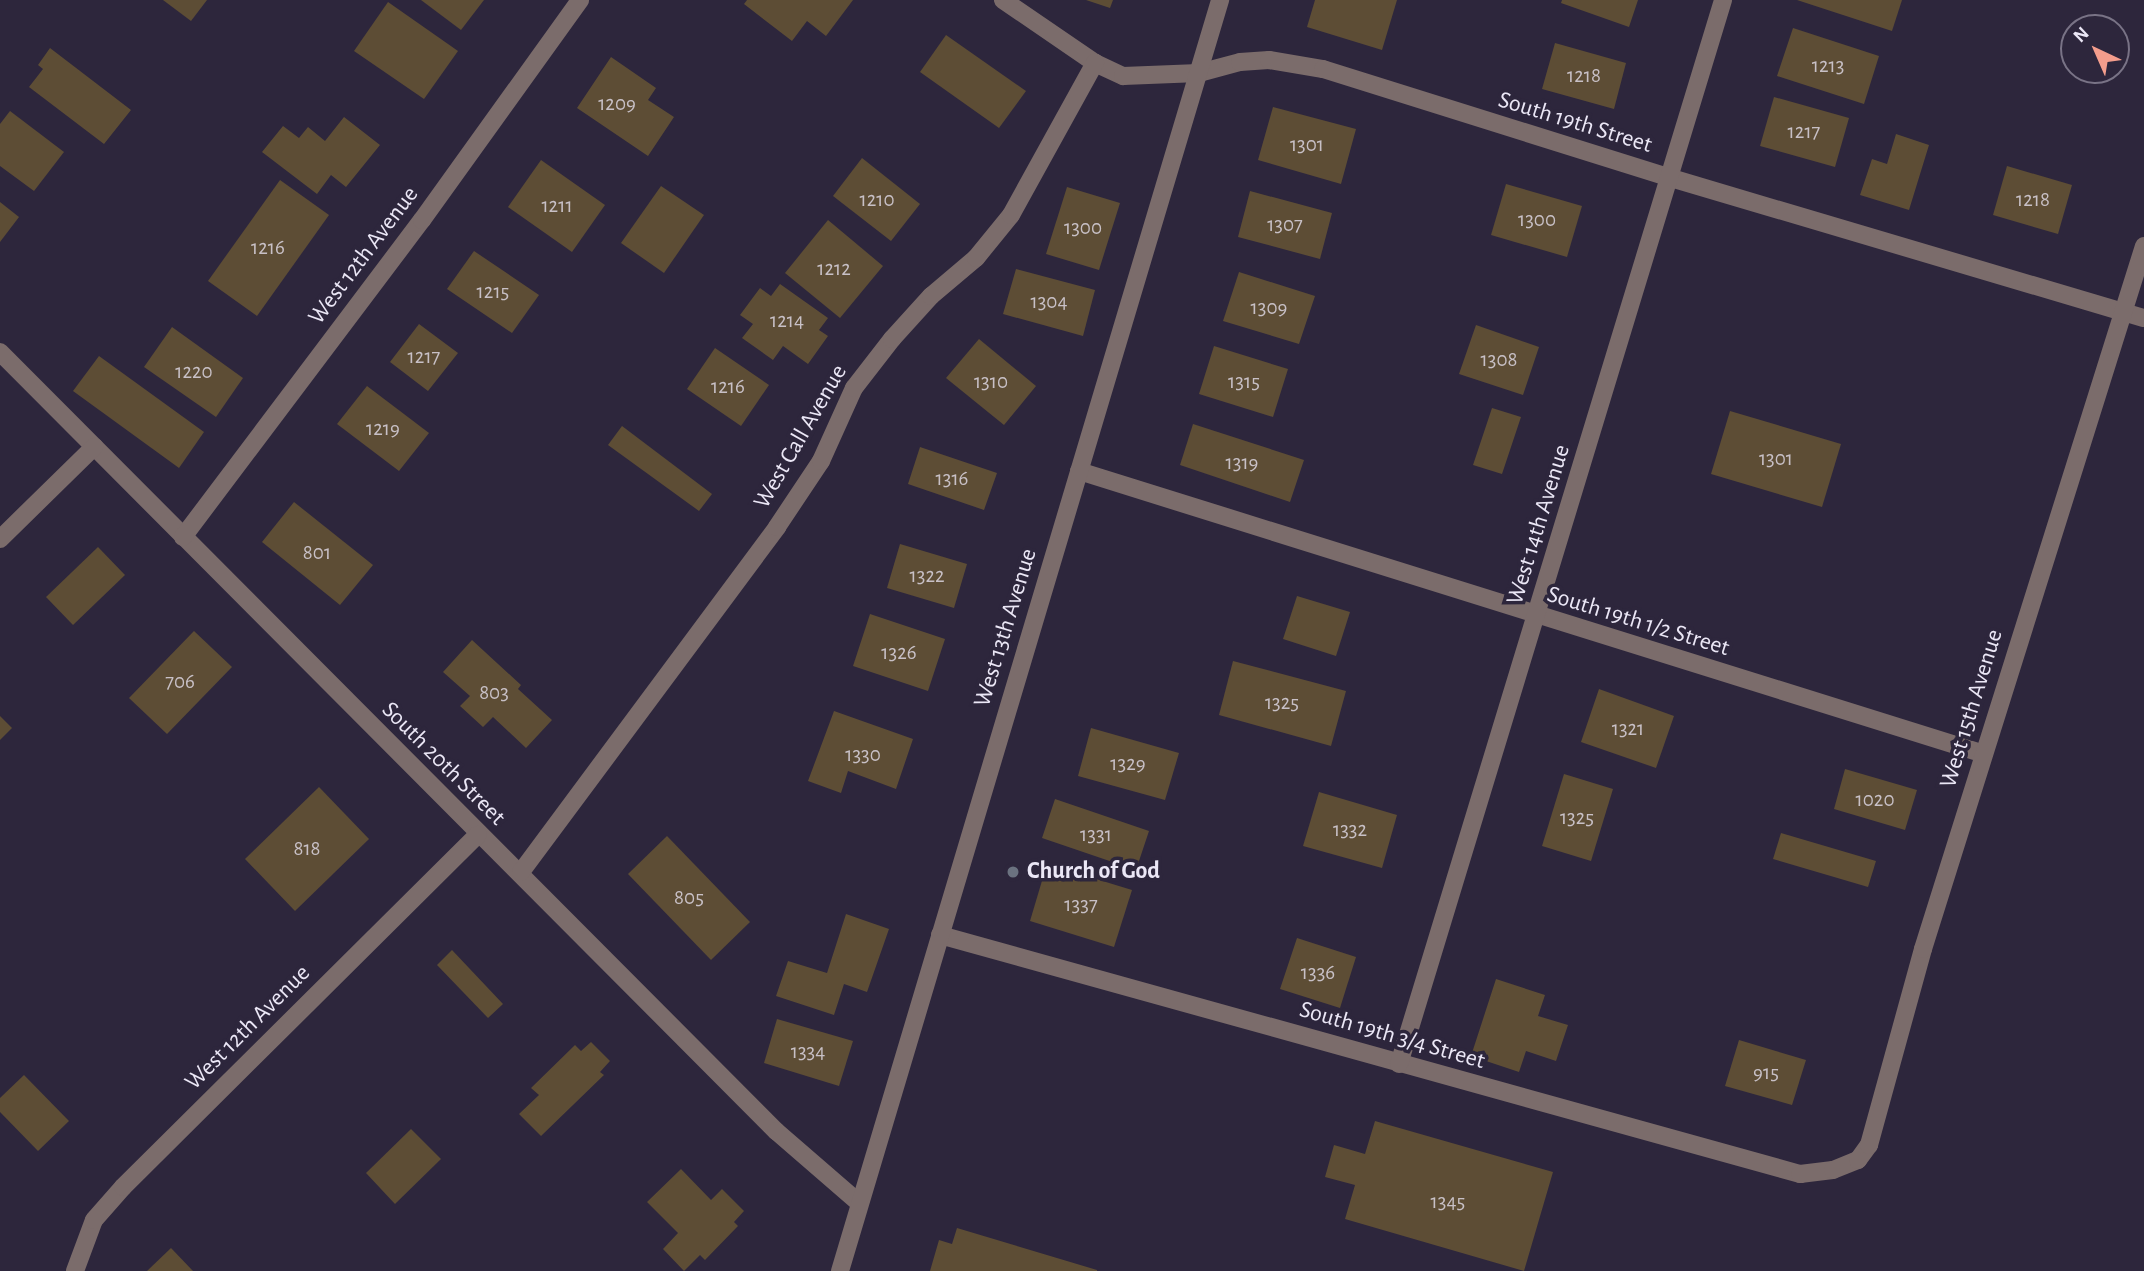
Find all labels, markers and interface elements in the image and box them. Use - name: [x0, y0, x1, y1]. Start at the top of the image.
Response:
- north arrow: [2060, 14, 2130, 84]
- text: N: [2070, 24, 2093, 46]
- house number: 1213: [1812, 53, 1844, 79]
- house number: 1218: [1567, 63, 1601, 89]
- street label: South 19th Street: [1495, 86, 1655, 160]
- house number: 1209: [598, 91, 636, 117]
- house number: 1217: [1788, 119, 1820, 145]
- house number: 1301: [1290, 132, 1324, 158]
- street label: West 12th Avenue: [303, 181, 425, 331]
- house number: 1210: [859, 187, 895, 213]
- house number: 1218: [2016, 187, 2050, 213]
- house number: 1211: [541, 193, 573, 219]
- house number: 1300: [1518, 207, 1556, 233]
- house number: 1307: [1267, 212, 1303, 238]
- house number: 1300: [1064, 215, 1102, 241]
- house number: 1216: [251, 235, 285, 261]
- house number: 1212: [817, 256, 851, 282]
- house number: 1215: [477, 279, 509, 305]
- house number: 1304: [1030, 289, 1068, 315]
- house number: 1309: [1251, 295, 1287, 321]
- house number: 1214: [770, 308, 804, 334]
- house number: 1217: [408, 344, 440, 370]
- house number: 1308: [1481, 347, 1517, 373]
- house number: 1220: [175, 359, 213, 385]
- street label: West Call Avenue: [748, 360, 854, 514]
- house number: 1310: [974, 369, 1008, 395]
- house number: 1315: [1228, 369, 1260, 395]
- house number: 1216: [711, 374, 745, 400]
- house number: 1219: [366, 416, 400, 442]
- street label: West 14th Avenue: [1501, 442, 1577, 608]
- house number: 1301: [1759, 446, 1793, 472]
- house number: 1319: [1226, 450, 1258, 476]
- house number: 1316: [936, 466, 968, 492]
- house number: 801: [303, 540, 331, 566]
- street label: West 13th Avenue: [968, 545, 1044, 711]
- house number: 1322: [910, 563, 944, 589]
- street label: South 19th 1/2 Street: [1543, 581, 1733, 663]
- street label: West 15th Avenue: [1934, 626, 2010, 792]
- house number: 1326: [881, 640, 917, 666]
- house number: 706: [165, 669, 195, 695]
- house number: 803: [479, 680, 509, 706]
- house number: 1325: [1265, 690, 1299, 716]
- street label: South 20th Street: [375, 696, 511, 832]
- house number: 1321: [1612, 716, 1644, 742]
- house number: 1330: [845, 742, 881, 768]
- house number: 1329: [1110, 751, 1146, 777]
- house number: 1020: [1856, 787, 1894, 813]
- house number: 1325: [1560, 805, 1594, 831]
- house number: 1332: [1333, 817, 1367, 843]
- house number: 1331: [1080, 822, 1112, 848]
- house number: 818: [293, 836, 321, 862]
- place label: Church of God: [1027, 858, 1160, 886]
- marker: Church of God: [1005, 864, 1021, 880]
- house number: 805: [674, 885, 704, 911]
- house number: 1337: [1064, 892, 1098, 918]
- street label: West 12th Avenue: [179, 959, 317, 1097]
- house number: 1336: [1301, 960, 1335, 986]
- street label: South 19th 3/4 Street: [1296, 996, 1488, 1076]
- house number: 1334: [791, 1039, 825, 1065]
- house number: 915: [1753, 1060, 1779, 1086]
- house number: 1345: [1431, 1189, 1465, 1215]

